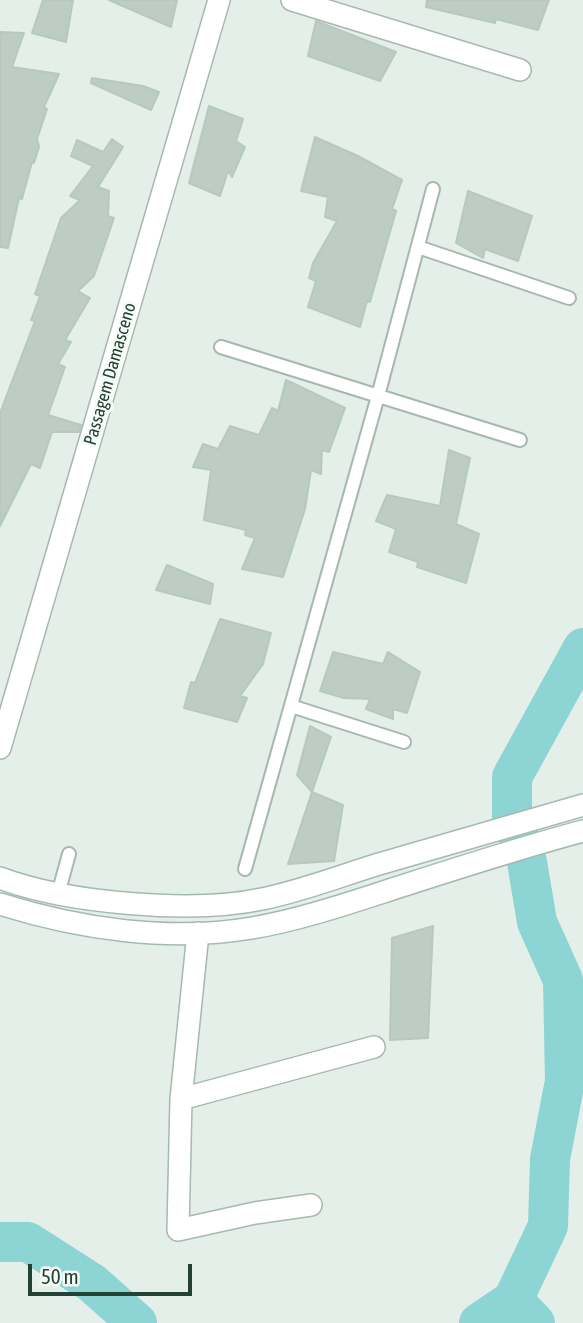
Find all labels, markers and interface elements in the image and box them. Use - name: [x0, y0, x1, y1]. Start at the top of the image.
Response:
- street label: Passagem Damasceno: [79, 300, 141, 448]
- scale bar: [32, 1250, 196, 1294]
- text: 50 m: [41, 1264, 79, 1288]

